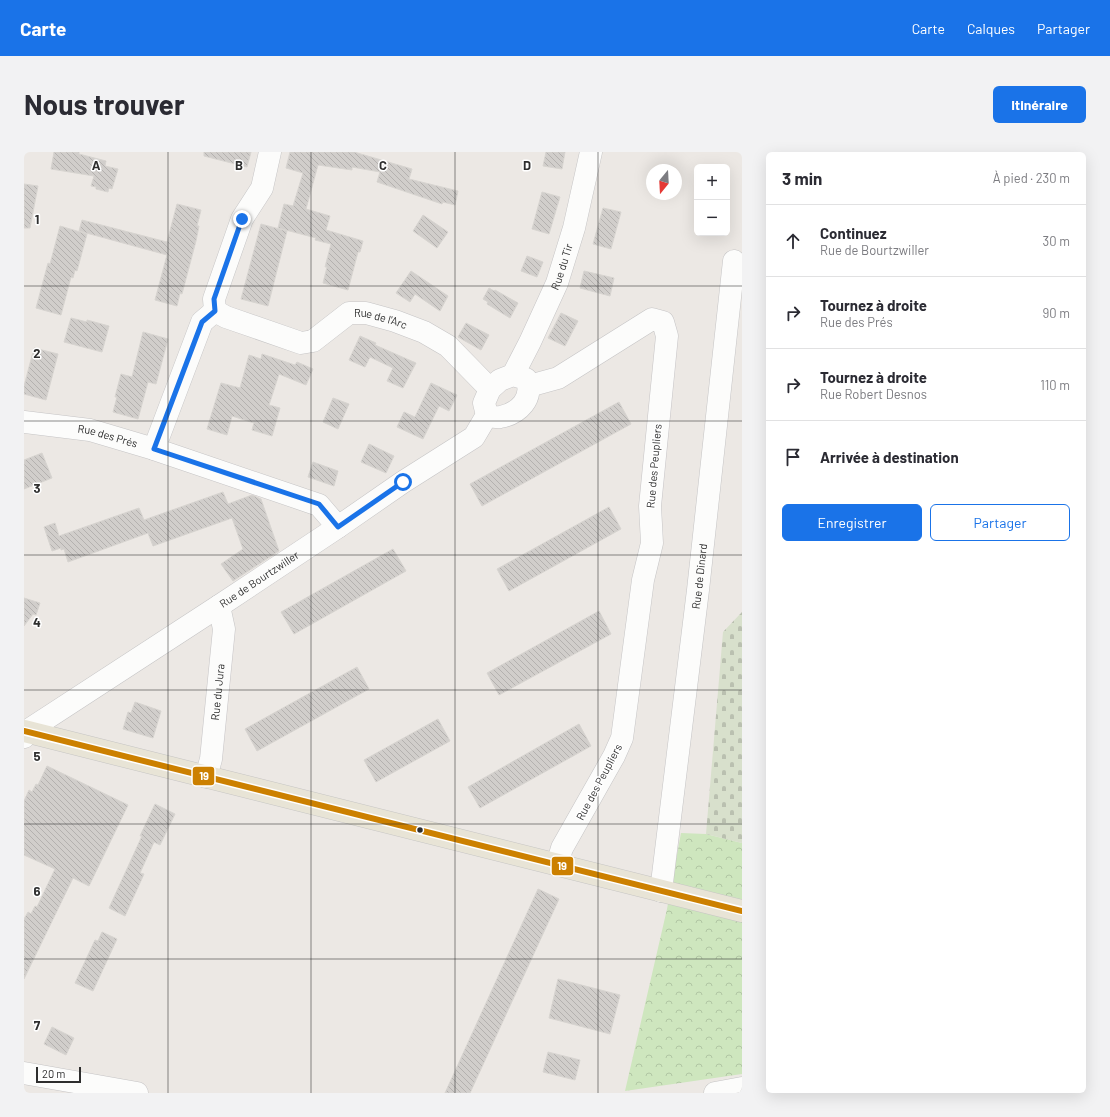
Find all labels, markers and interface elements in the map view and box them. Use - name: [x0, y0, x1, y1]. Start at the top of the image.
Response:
- text: Carte: [20, 17, 66, 40]
- text: Carte: [912, 20, 945, 37]
- text: Calques: [967, 20, 1015, 37]
- text: Partager: [1037, 20, 1090, 37]
- button: Itinéraire: [993, 86, 1086, 123]
- text: Nous trouver: [24, 87, 185, 121]
- text: A: [92, 157, 101, 173]
- text: B: [235, 157, 243, 173]
- text: C: [379, 157, 387, 173]
- text: D: [523, 157, 531, 173]
- north arrow: [646, 164, 682, 200]
- map controls: [694, 164, 730, 236]
- button: +: [694, 164, 730, 200]
- text: 3 min: [782, 168, 822, 188]
- text: À pied · 230 m: [993, 170, 1070, 186]
- button: −: [694, 200, 730, 236]
- route end: [233, 210, 251, 228]
- text: 1: [35, 211, 39, 227]
- text: Continuez: [820, 224, 887, 242]
- icon: ahead: [782, 230, 804, 252]
- text: 30 m: [1043, 233, 1070, 249]
- street label: Rue du Tir: [548, 242, 575, 292]
- text: Rue de Bourtzwiller: [820, 242, 929, 258]
- text: Tournez à droite: [820, 296, 927, 314]
- icon: right: [782, 302, 804, 324]
- text: 90 m: [1043, 305, 1070, 321]
- street label: Rue de l'Arc: [354, 306, 409, 331]
- text: Rue des Prés: [820, 314, 893, 330]
- text: 2: [33, 345, 41, 361]
- text: Tournez à droite: [820, 368, 927, 386]
- icon: right: [782, 374, 804, 396]
- text: 110 m: [1040, 377, 1070, 393]
- text: Rue Robert Desnos: [820, 386, 927, 402]
- street label: Rue des Prés: [77, 422, 139, 450]
- street label: Rue des Peupliers: [643, 423, 664, 509]
- icon: arrive: [782, 446, 804, 468]
- text: Arrivée à destination: [820, 448, 959, 466]
- route start: [394, 473, 412, 491]
- text: 3: [33, 480, 41, 496]
- button: Enregistrer: [782, 504, 922, 541]
- button: Partager: [930, 504, 1070, 541]
- street label: Rue de Dinard: [689, 543, 709, 610]
- street label: Rue de Bourtzwiller: [217, 548, 301, 610]
- text: 4: [33, 614, 41, 630]
- street label: Rue du Jura: [208, 663, 226, 721]
- street label: Rue des Peupliers: [573, 741, 624, 822]
- text: 5: [33, 748, 41, 764]
- line badge: 19: [192, 766, 215, 786]
- text: 19: [199, 769, 209, 782]
- unlabelled marker: [415, 825, 425, 835]
- line badge: 19: [551, 856, 574, 876]
- text: 19: [557, 859, 567, 872]
- text: 6: [34, 883, 41, 899]
- text: 7: [34, 1017, 41, 1033]
- scale bar: [36, 1065, 81, 1084]
- text: 20 m: [42, 1067, 65, 1080]

